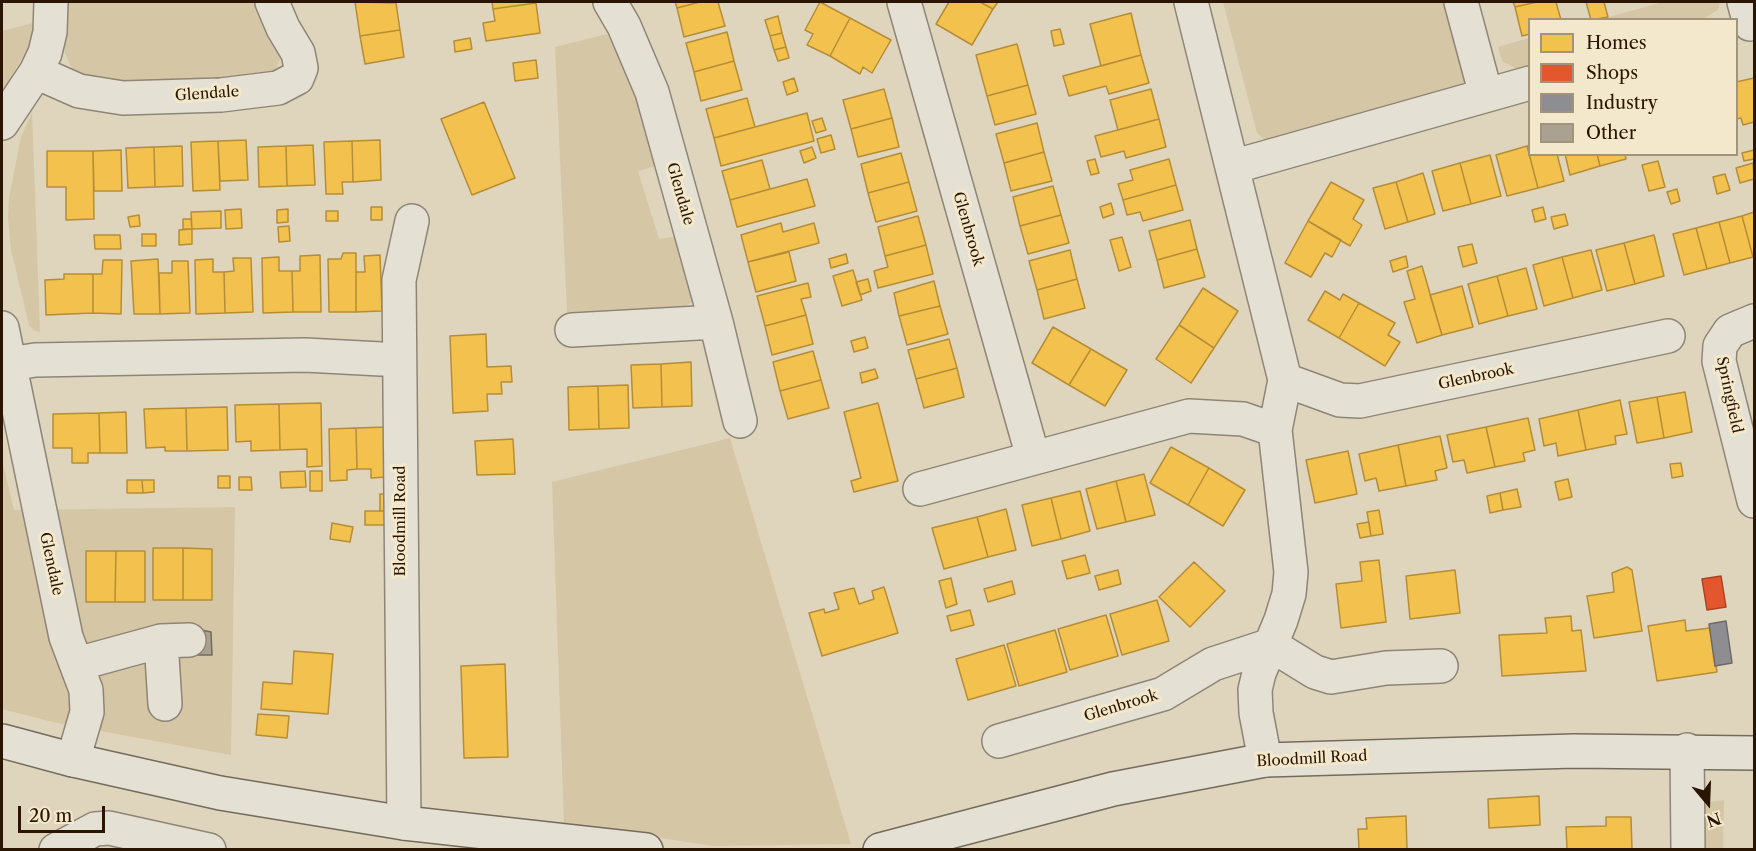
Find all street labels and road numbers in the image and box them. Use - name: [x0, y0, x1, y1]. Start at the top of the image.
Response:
- street label: Glendale: [174, 83, 240, 105]
- street label: Glendale: [662, 161, 698, 227]
- street label: Glenbrook: [949, 190, 987, 268]
- street label: Springfield: [1712, 355, 1746, 435]
- street label: Glenbrook: [1437, 360, 1515, 394]
- street label: Bloodmill Road: [392, 466, 410, 576]
- street label: Glendale: [36, 531, 66, 597]
- street label: Glenbrook: [1082, 686, 1160, 726]
- street label: Bloodmill Road: [1256, 747, 1368, 771]

